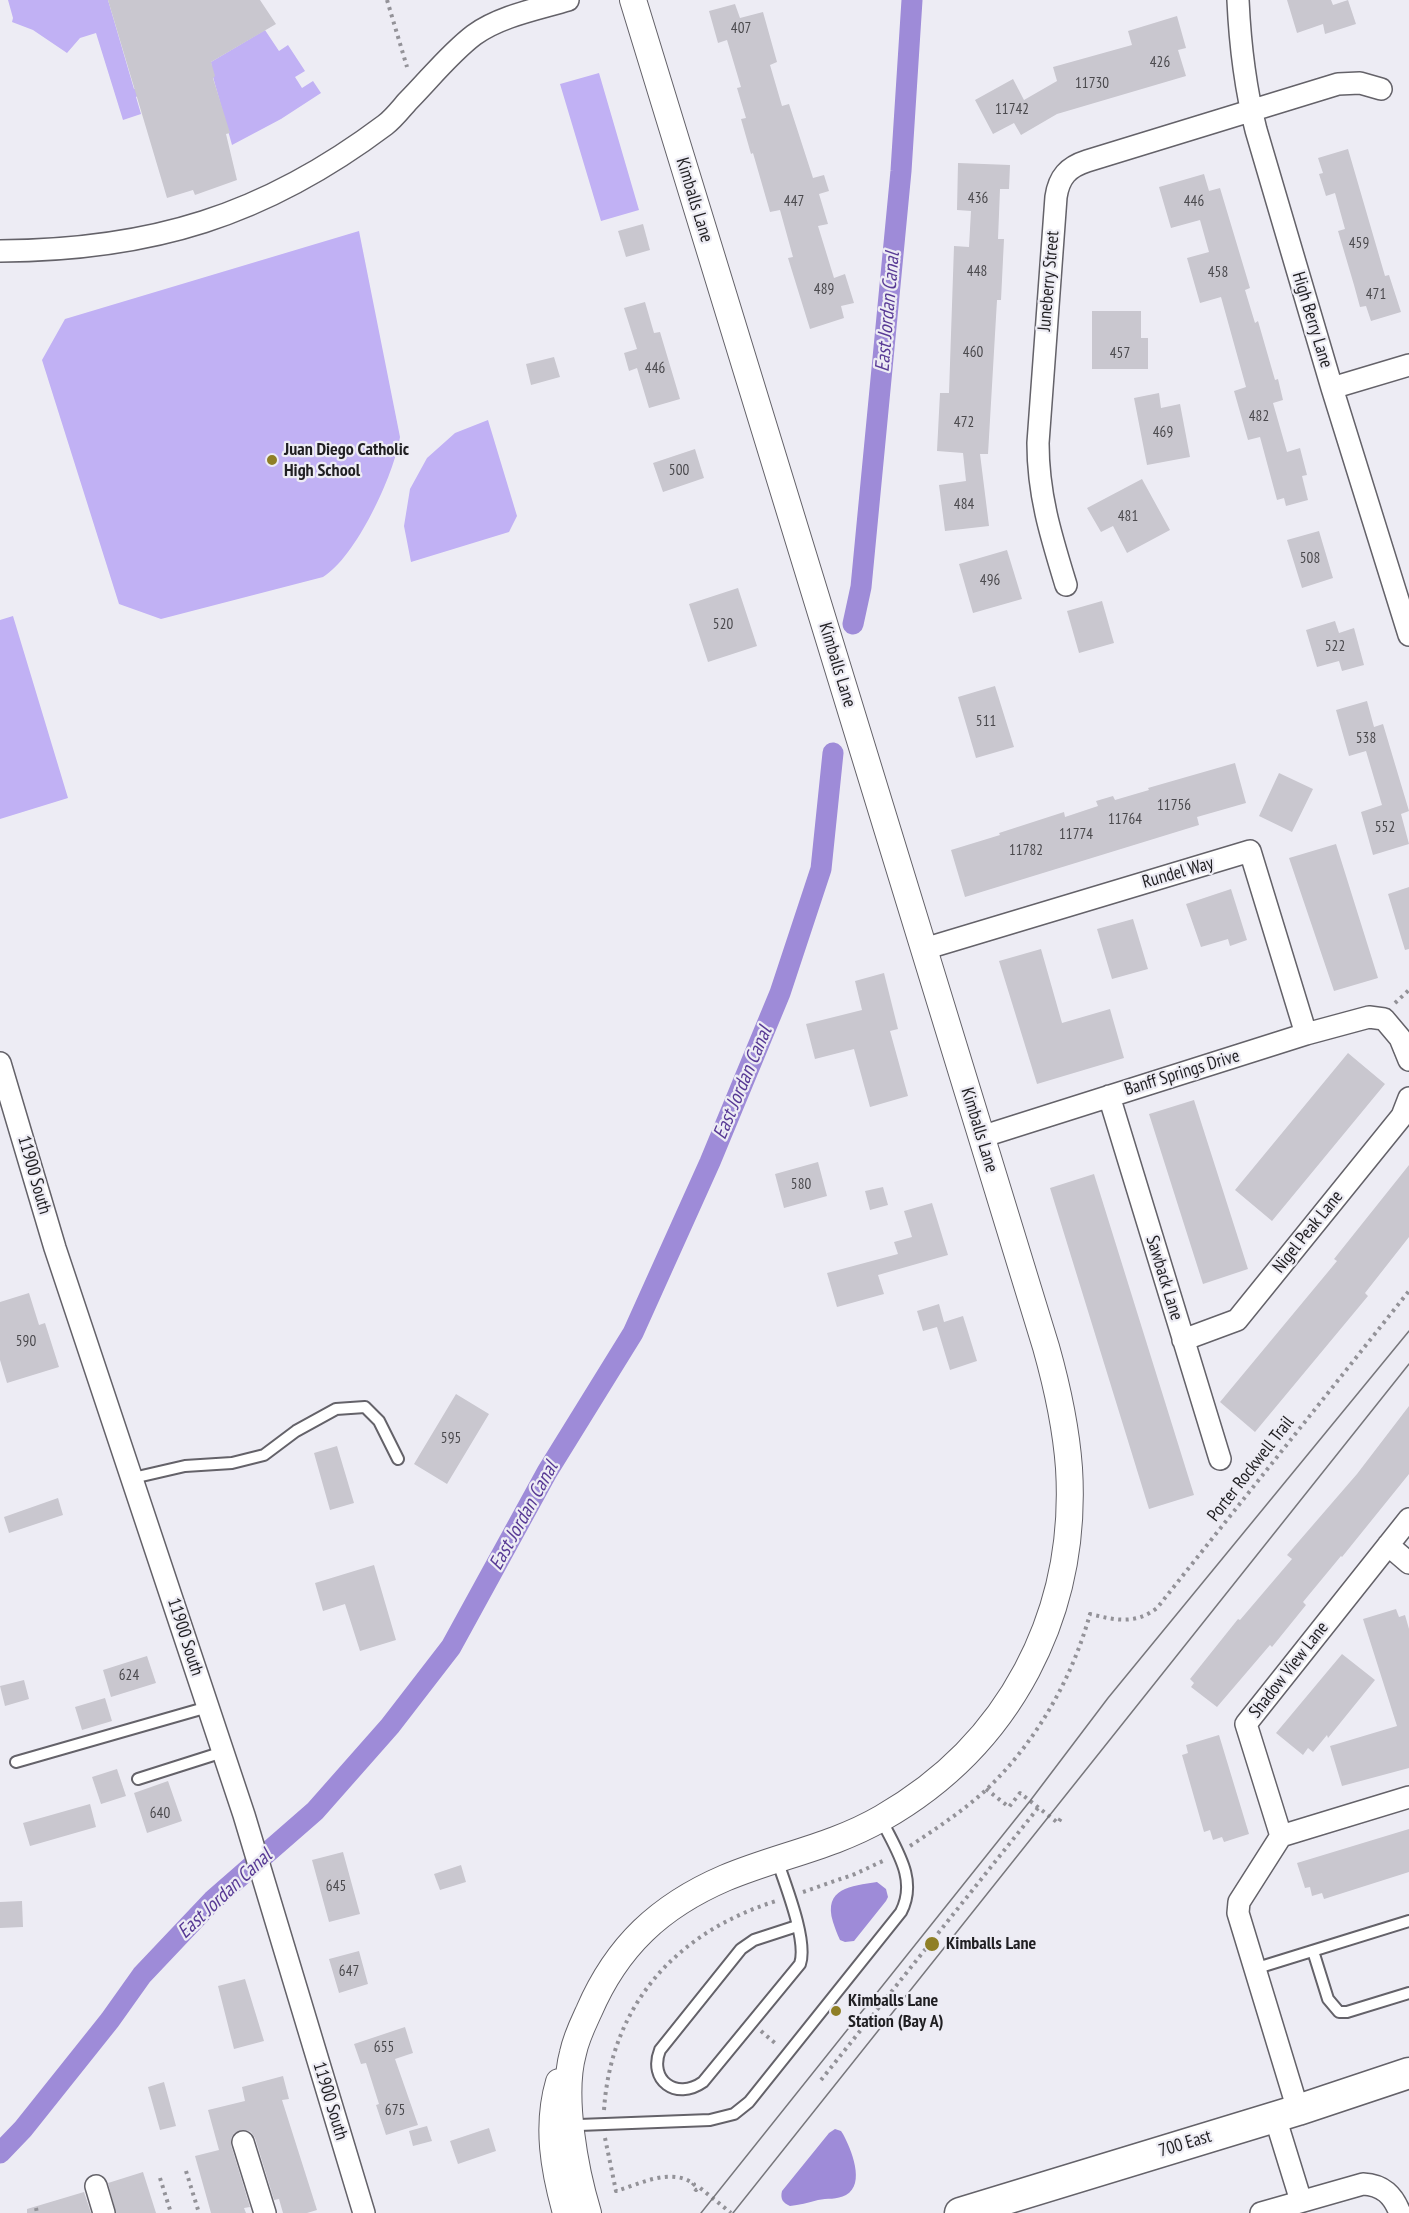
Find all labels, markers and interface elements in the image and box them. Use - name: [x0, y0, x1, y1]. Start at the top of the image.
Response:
- house number: 407: [731, 20, 751, 38]
- house number: 426: [1150, 54, 1170, 72]
- house number: 11730: [1075, 75, 1109, 93]
- house number: 11742: [995, 101, 1029, 119]
- street label: Kimballs Lane: [671, 155, 717, 245]
- house number: 436: [968, 190, 988, 208]
- house number: 447: [784, 193, 804, 211]
- house number: 446: [1184, 193, 1204, 211]
- street label: Juneberry Street: [1034, 230, 1064, 332]
- house number: 459: [1349, 235, 1369, 253]
- water label: East Jordan Canal: [871, 251, 905, 373]
- house number: 448: [967, 263, 987, 281]
- house number: 458: [1208, 264, 1228, 282]
- street label: High Berry Lane: [1287, 269, 1337, 371]
- house number: 489: [814, 281, 834, 299]
- house number: 471: [1366, 286, 1386, 304]
- house number: 460: [963, 344, 983, 362]
- house number: 457: [1110, 345, 1130, 363]
- house number: 446: [645, 360, 665, 378]
- house number: 482: [1249, 408, 1269, 426]
- house number: 472: [954, 414, 974, 432]
- house number: 469: [1153, 424, 1173, 442]
- place label: Juan Diego Catholic High School: [284, 439, 409, 482]
- marker: Juan Diego Catholic High School: [265, 453, 279, 467]
- house number: 500: [669, 462, 689, 480]
- house number: 484: [954, 496, 974, 514]
- house number: 481: [1118, 508, 1138, 526]
- house number: 508: [1300, 550, 1320, 568]
- house number: 496: [980, 572, 1000, 590]
- house number: 520: [713, 616, 733, 634]
- street label: Kimballs Lane: [814, 620, 860, 710]
- house number: 522: [1325, 638, 1345, 656]
- house number: 511: [976, 713, 996, 731]
- house number: 538: [1356, 730, 1376, 748]
- house number: 11756: [1157, 797, 1191, 815]
- house number: 11764: [1108, 811, 1142, 829]
- house number: 552: [1375, 819, 1395, 837]
- house number: 11774: [1059, 826, 1093, 844]
- house number: 11782: [1009, 842, 1043, 860]
- street label: Rundel Way: [1140, 853, 1216, 893]
- water label: East Jordan Canal: [709, 1023, 777, 1143]
- street label: Banff Springs Drive: [1122, 1045, 1242, 1101]
- street label: Kimballs Lane: [956, 1085, 1002, 1175]
- street label: 11900 South: [13, 1133, 55, 1217]
- house number: 580: [791, 1176, 811, 1194]
- street label: Nigel Peak Lane: [1268, 1187, 1348, 1277]
- street label: Sawback Lane: [1141, 1233, 1187, 1323]
- house number: 590: [16, 1333, 36, 1351]
- street label: Porter Rockwell Trail: [1203, 1412, 1299, 1526]
- house number: 595: [441, 1430, 461, 1448]
- water label: East Jordan Canal: [484, 1458, 564, 1574]
- street label: 11900 South: [162, 1595, 208, 1679]
- street label: Shadow View Lane: [1245, 1617, 1333, 1723]
- house number: 624: [119, 1667, 139, 1685]
- house number: 640: [150, 1805, 170, 1823]
- water label: East Jordan Canal: [173, 1844, 277, 1944]
- house number: 645: [326, 1878, 346, 1896]
- place label: Kimballs Lane: [946, 1933, 1036, 1955]
- marker: Kimballs Lane: [923, 1935, 941, 1953]
- house number: 647: [339, 1963, 359, 1981]
- place label: Kimballs Lane Station (Bay A): [848, 1990, 944, 2032]
- marker: Kimballs Lane Station (Bay A): [829, 2004, 843, 2018]
- house number: 655: [374, 2039, 394, 2057]
- street label: 11900 South: [308, 2059, 352, 2143]
- house number: 675: [385, 2102, 405, 2120]
- street label: 700 East: [1156, 2126, 1214, 2162]

